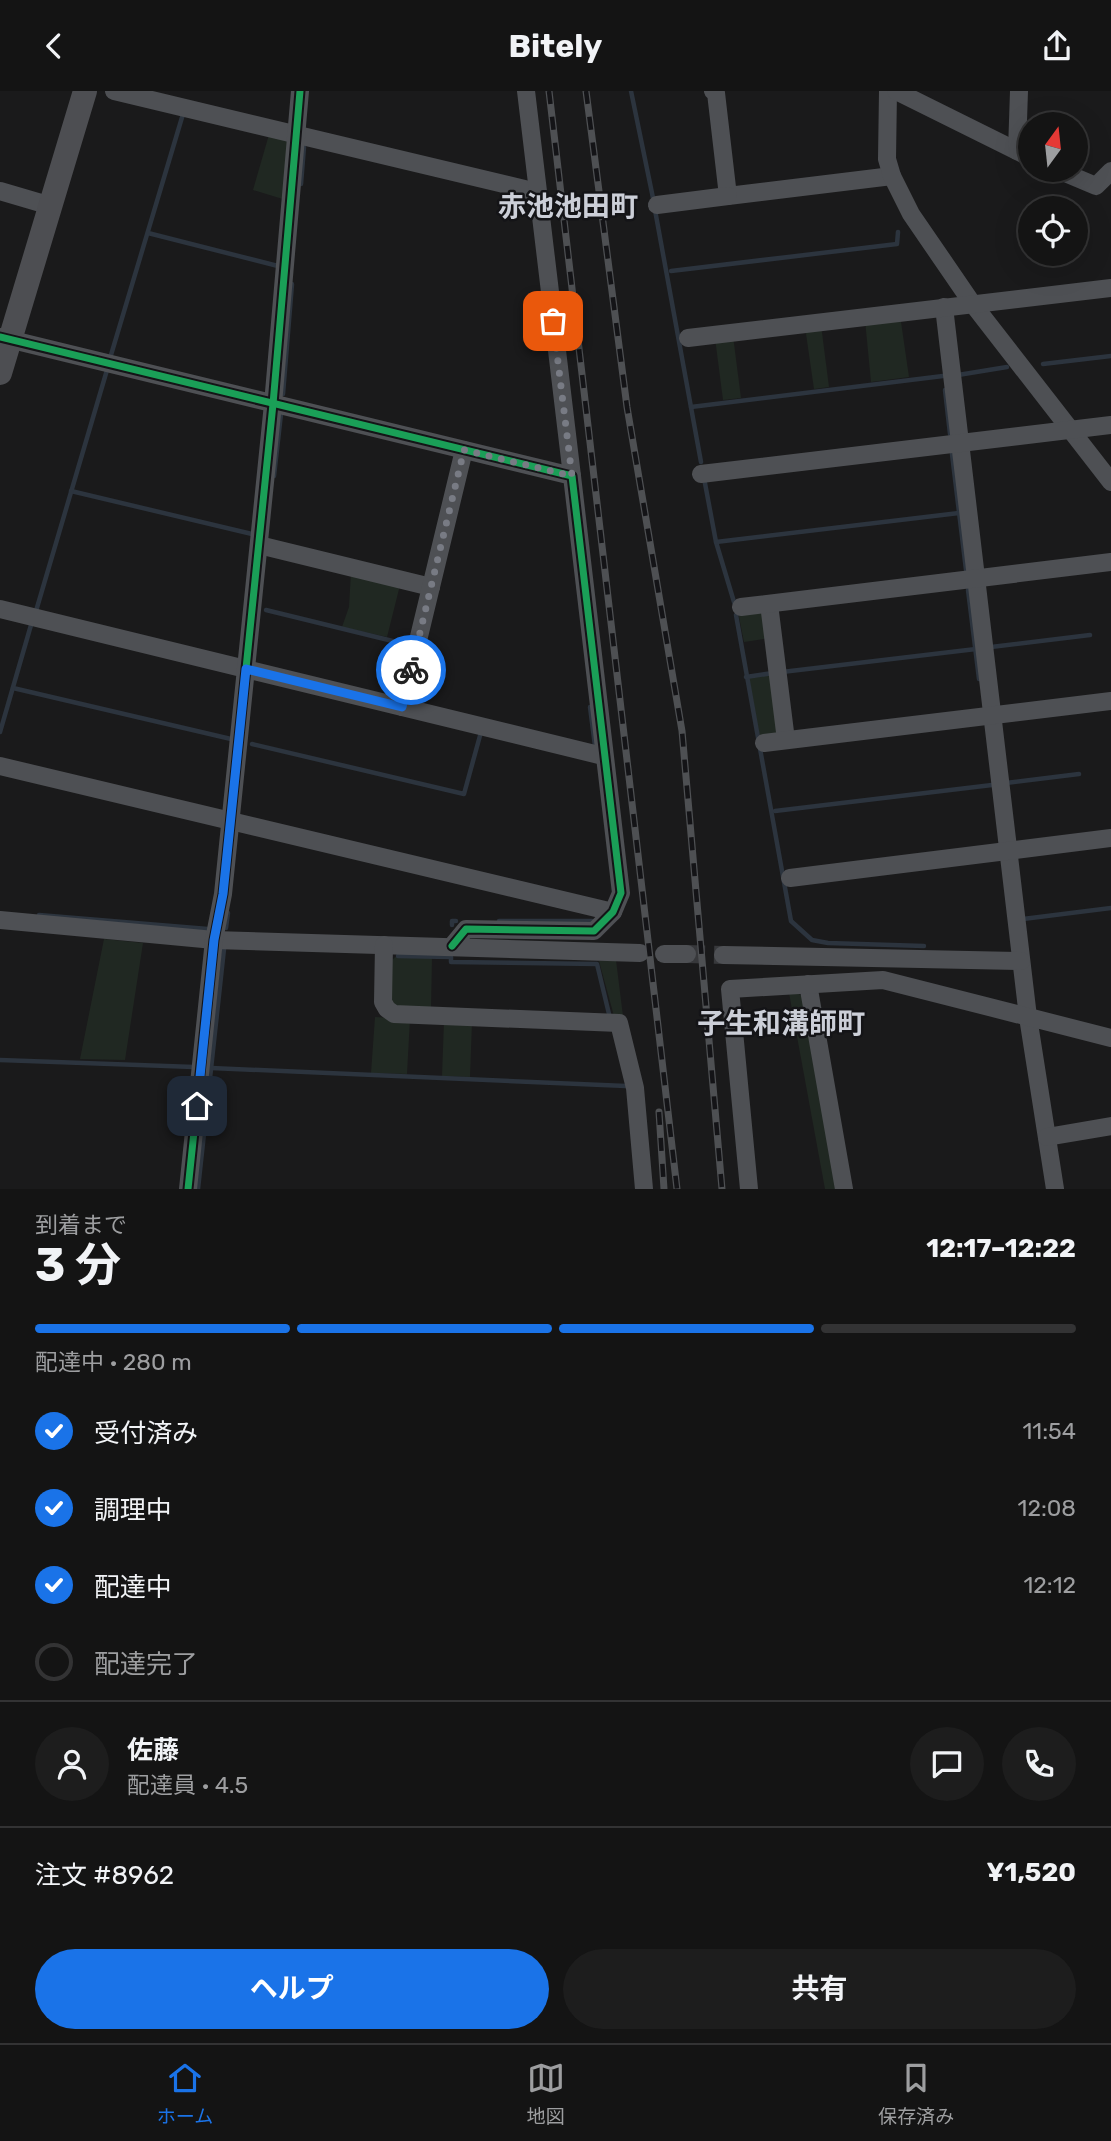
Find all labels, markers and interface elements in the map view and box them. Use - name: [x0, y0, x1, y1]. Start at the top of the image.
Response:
- icon: back: [35, 27, 73, 65]
- text: Bitely: [509, 27, 602, 65]
- icon: share: [1038, 27, 1076, 65]
- north arrow: [1018, 112, 1088, 182]
- map controls: [1018, 112, 1088, 266]
- district label: 赤池池田町: [498, 190, 638, 223]
- button: locate: [1018, 196, 1088, 266]
- pin: [523, 291, 583, 351]
- icon: bag: [534, 302, 572, 340]
- courier: [376, 635, 446, 705]
- icon: bike: [392, 651, 430, 689]
- district label: 子生和溝師町: [697, 1007, 865, 1040]
- pin: [167, 1076, 227, 1136]
- icon: home: [178, 1087, 216, 1125]
- text: 到着まで: [35, 1211, 127, 1239]
- text: 12:17–12:22: [926, 1233, 1076, 1264]
- text: 3 分: [35, 1238, 121, 1293]
- text: 配達中 · 280 m: [35, 1348, 192, 1376]
- icon: check: [35, 1412, 73, 1450]
- text: 11:54: [1022, 1417, 1076, 1445]
- text: 受付済み: [94, 1418, 198, 1449]
- icon: check: [35, 1489, 73, 1527]
- text: 12:08: [1018, 1494, 1076, 1522]
- text: 調理中: [94, 1495, 172, 1526]
- icon: check: [35, 1566, 73, 1604]
- text: 12:12: [1023, 1571, 1076, 1599]
- text: 配達中: [94, 1572, 172, 1603]
- text: 配達完了: [94, 1649, 198, 1680]
- button: person: [35, 1727, 109, 1801]
- button: chat: [910, 1727, 984, 1801]
- button: phone: [1002, 1727, 1076, 1801]
- text: 佐藤: [127, 1735, 179, 1766]
- text: 配達員 · 4.5: [127, 1771, 248, 1799]
- text: ¥1,520: [987, 1857, 1076, 1888]
- text: 注文 #8962: [35, 1860, 174, 1891]
- button: ヘルプ: [35, 1949, 549, 2029]
- button: 共有: [563, 1949, 1076, 2029]
- tab: ホーム: [157, 2059, 213, 2128]
- tab: 地図: [527, 2059, 565, 2128]
- tab: 保存済み: [878, 2059, 954, 2128]

